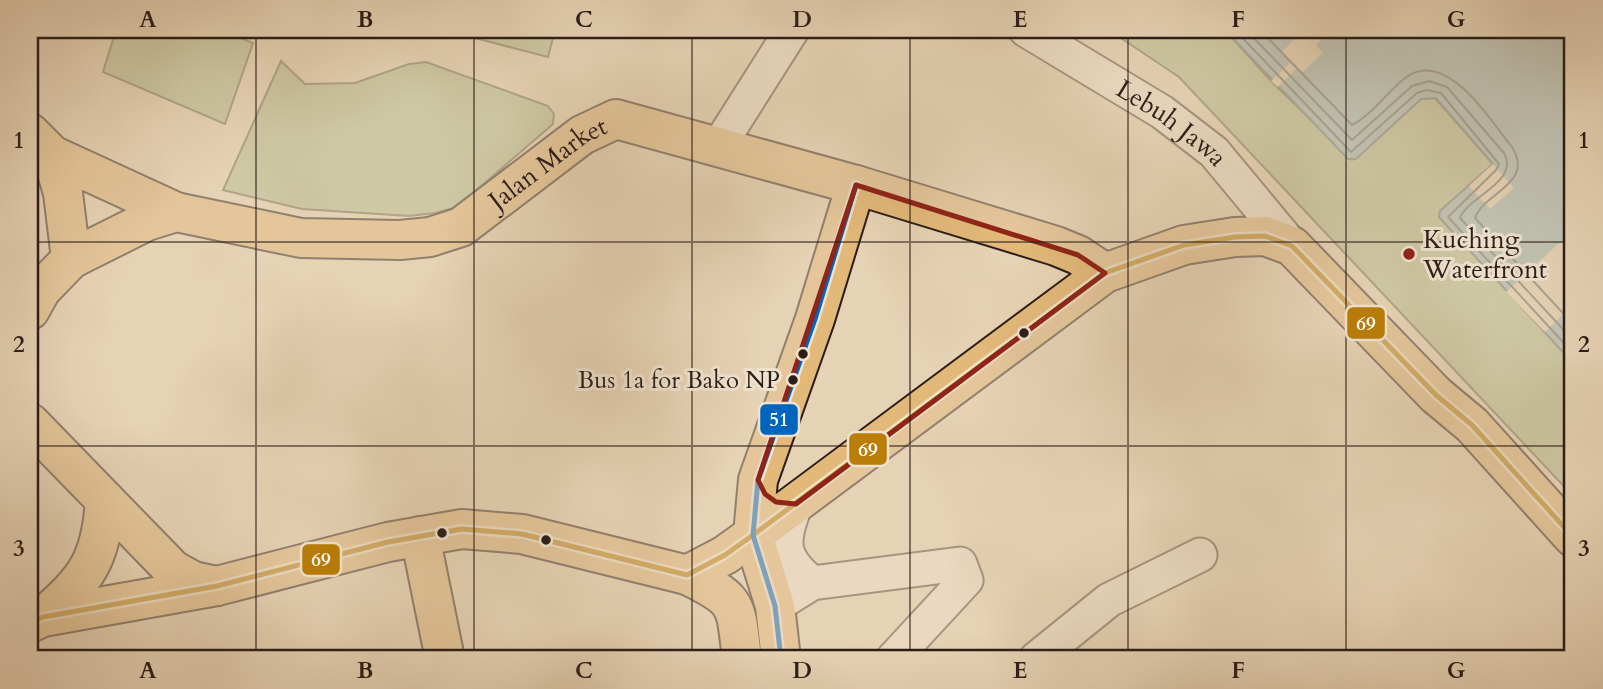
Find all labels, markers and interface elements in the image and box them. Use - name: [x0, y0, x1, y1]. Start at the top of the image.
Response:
- text: A: [139, 4, 157, 35]
- text: B: [357, 4, 373, 35]
- text: C: [575, 4, 593, 35]
- text: D: [792, 4, 812, 35]
- text: E: [1013, 4, 1027, 35]
- text: F: [1231, 4, 1245, 35]
- text: G: [1447, 4, 1466, 35]
- street label: Lebuh Jawa: [1110, 71, 1236, 173]
- street label: Jalan Market: [478, 108, 613, 220]
- text: 1: [13, 125, 25, 156]
- text: 1: [1578, 125, 1590, 156]
- place label: Kuching Waterfront: [1422, 222, 1547, 287]
- marker: Kuching Waterfront: [1401, 246, 1417, 262]
- line badge: 69: [1346, 306, 1386, 340]
- text: 69: [1356, 311, 1376, 337]
- unlabelled marker: [1017, 326, 1031, 340]
- text: 2: [13, 329, 25, 360]
- text: 2: [1578, 329, 1590, 360]
- unlabelled marker: [796, 347, 810, 361]
- place label: Bus 1a for Bako NP: [578, 364, 780, 397]
- marker: Bus 1a for Bako NP: [786, 373, 800, 387]
- line badge: 51: [759, 403, 799, 436]
- text: 51: [769, 407, 789, 433]
- line badge: 69: [848, 432, 888, 466]
- text: 69: [858, 437, 878, 463]
- unlabelled marker: [435, 526, 449, 540]
- text: 3: [13, 533, 25, 564]
- unlabelled marker: [539, 533, 553, 547]
- text: 3: [1578, 533, 1590, 564]
- line badge: 69: [301, 543, 341, 576]
- text: 69: [311, 547, 331, 573]
- text: A: [139, 655, 157, 686]
- text: B: [357, 655, 373, 686]
- text: C: [575, 655, 593, 686]
- text: D: [792, 655, 812, 686]
- text: E: [1013, 655, 1027, 686]
- text: F: [1231, 655, 1245, 686]
- text: G: [1447, 655, 1466, 686]

